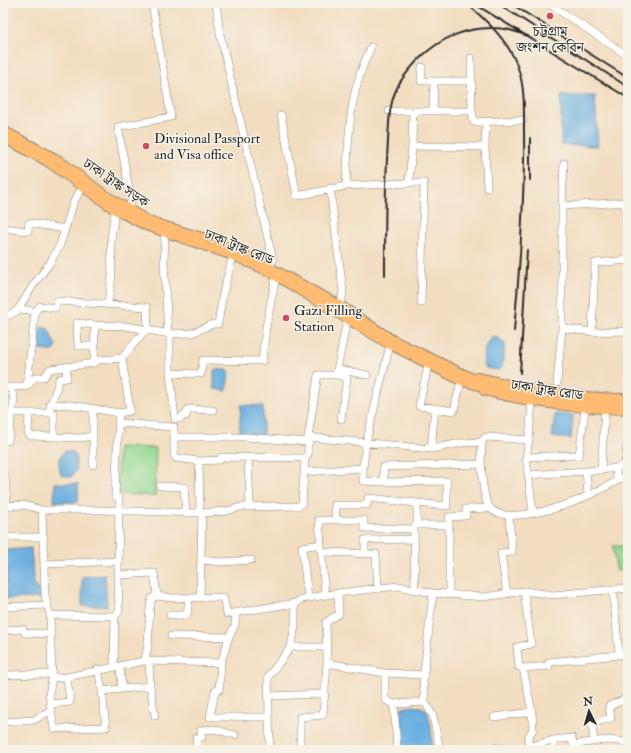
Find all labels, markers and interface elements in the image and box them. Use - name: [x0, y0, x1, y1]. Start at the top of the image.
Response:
- marker: চট্টগ্রাম জংশন কেবিন: [545, 11, 555, 21]
- place label: চট্টগ্রাম জংশন কেবিন: [515, 22, 585, 56]
- place label: Divisional Passport and Visa office: [154, 130, 261, 163]
- marker: Divisional Passport and Visa office: [141, 141, 151, 151]
- street label: ঢাকা ট্রাঙ্ক সড়ক: [79, 153, 154, 212]
- street label: ঢাকা ট্রাঙ্ক রোড: [201, 224, 277, 269]
- place label: Gazi Filling Station: [294, 302, 363, 335]
- marker: Gazi Filling Station: [281, 313, 291, 323]
- street label: ঢাকা ট্রাঙ্ক রোড: [509, 375, 586, 404]
- north arrow: [569, 691, 609, 731]
- text: N: [582, 695, 595, 709]

